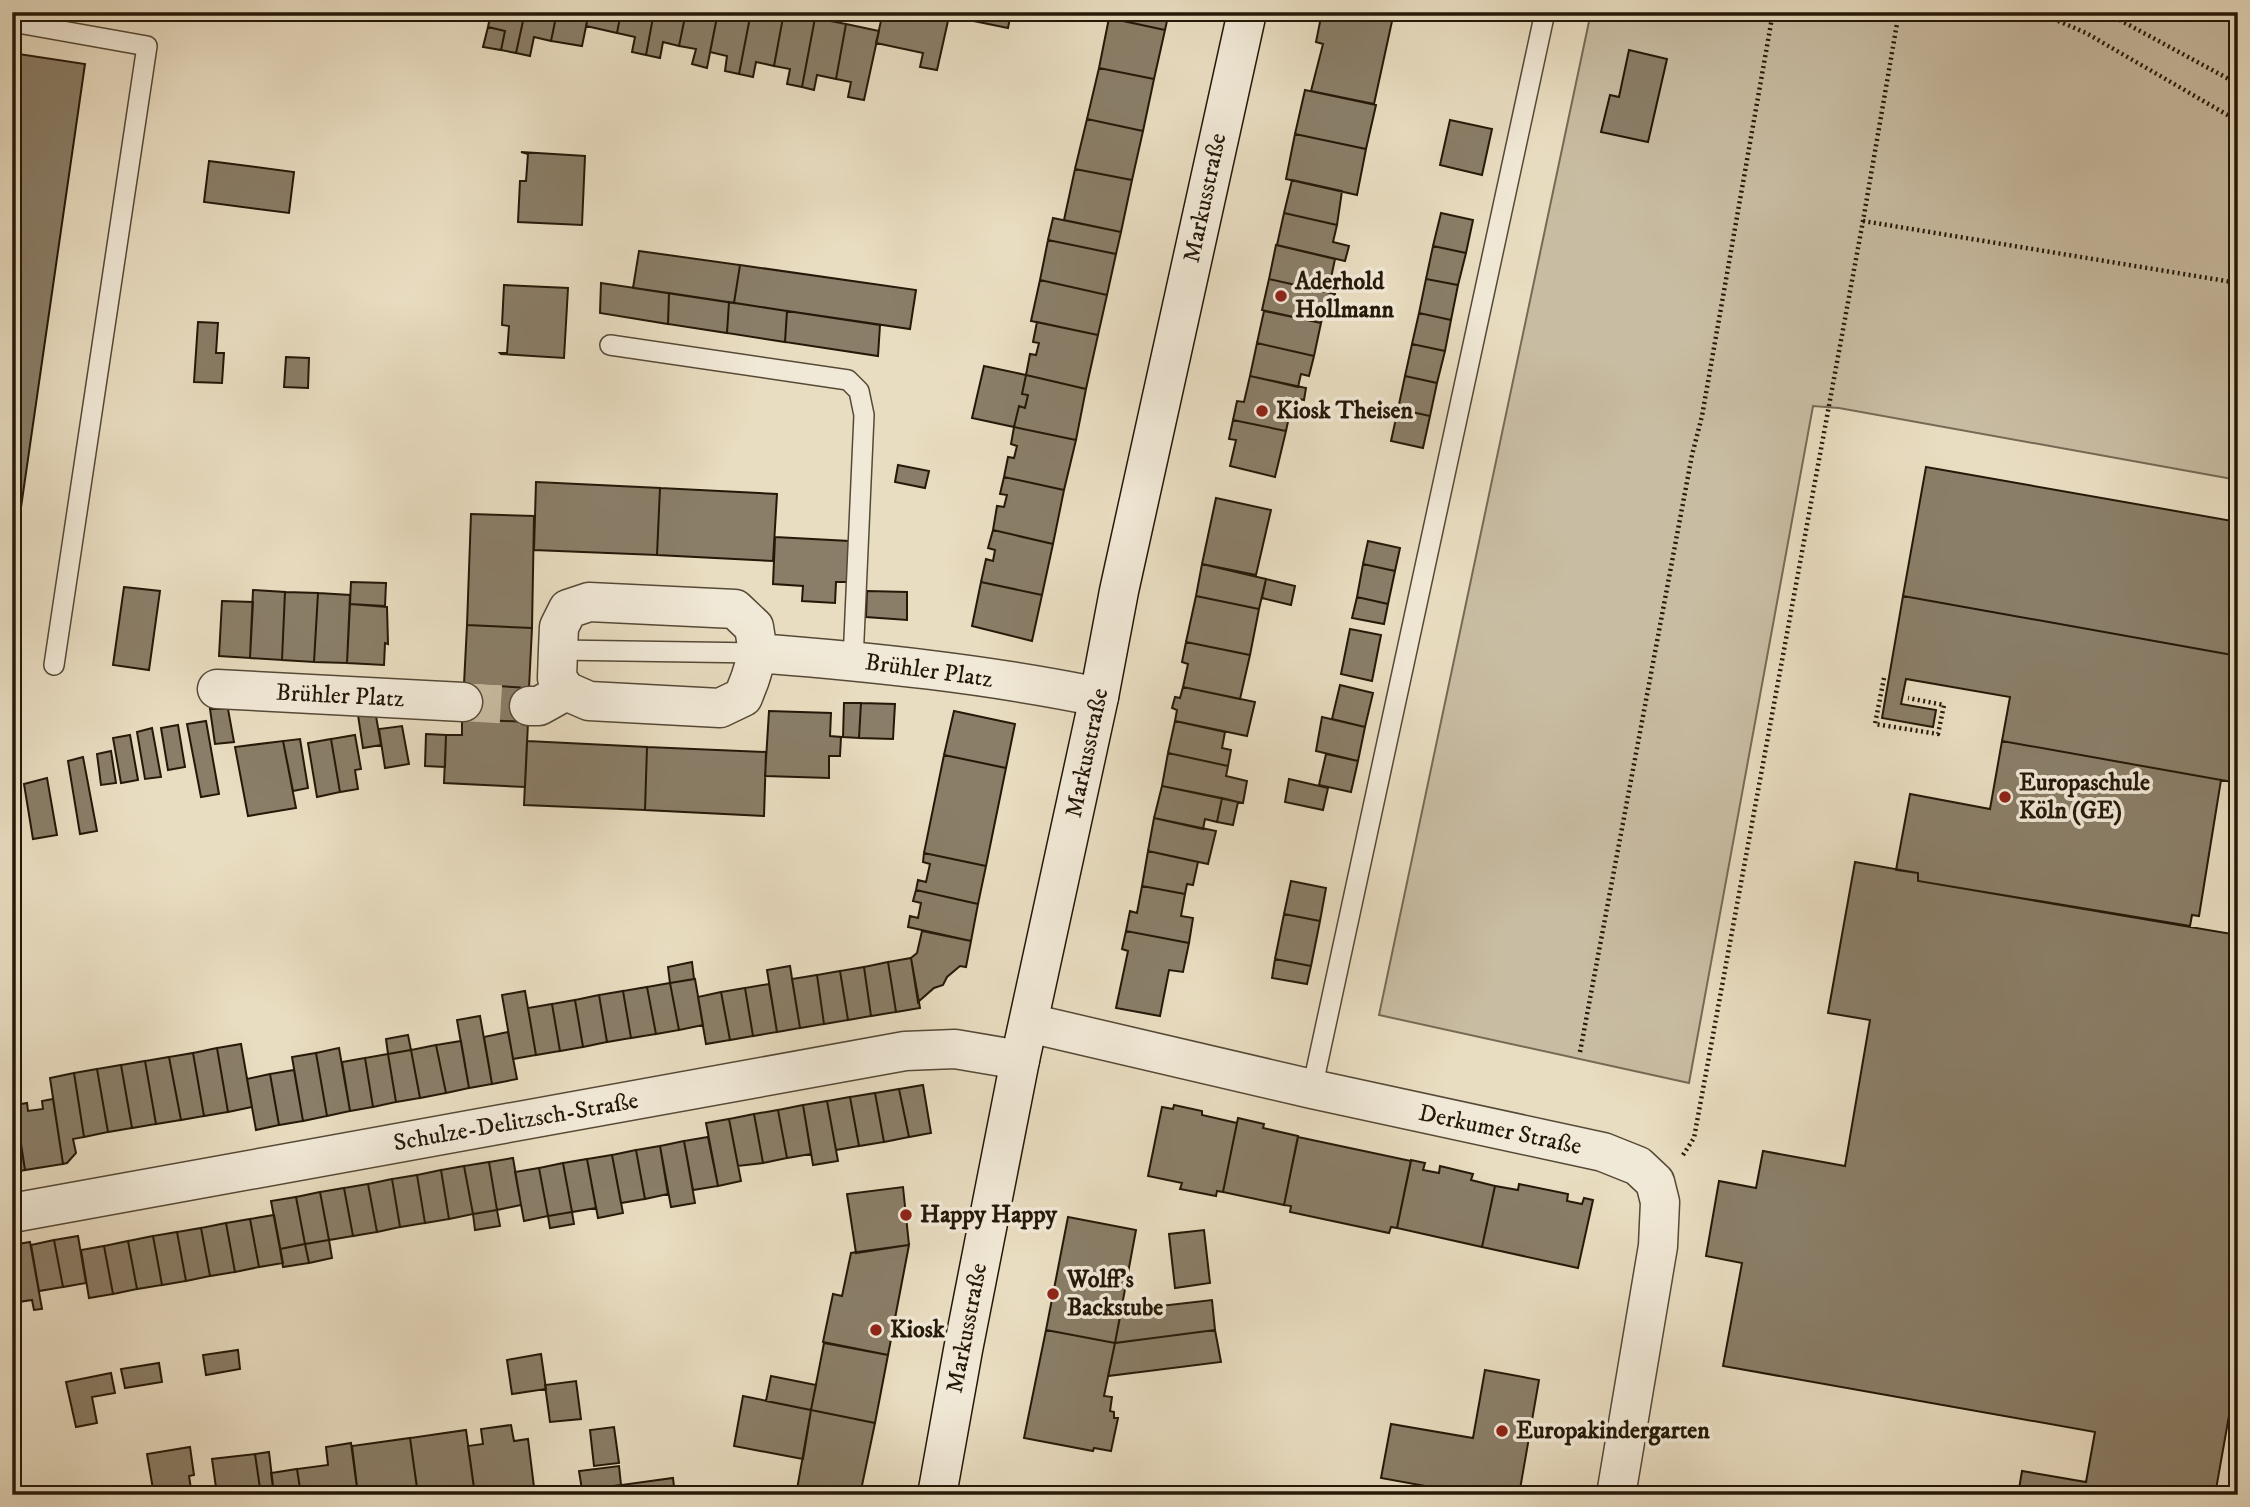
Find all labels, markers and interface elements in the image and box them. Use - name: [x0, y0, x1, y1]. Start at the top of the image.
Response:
- street label: Markusstraße: [1177, 130, 1233, 265]
- place label: Aderhold Hollmann: [1294, 267, 1395, 325]
- marker: Aderhold Hollmann: [1273, 288, 1289, 304]
- place label: Kiosk Theisen: [1276, 396, 1414, 426]
- marker: Kiosk Theisen: [1254, 403, 1270, 419]
- street label: Brühler Platz: [863, 647, 995, 695]
- street label: Brühler Platz: [275, 678, 406, 714]
- street label: Markusstraße: [1059, 685, 1115, 820]
- place label: Europaschule Köln (GE): [2019, 768, 2150, 826]
- marker: Europaschule Köln (GE): [1997, 789, 2013, 805]
- street label: Schulze-Delitzsch-Straße: [391, 1086, 641, 1158]
- street label: Derkumer Straße: [1416, 1098, 1584, 1162]
- place label: Happy Happy: [920, 1200, 1057, 1230]
- marker: Happy Happy: [898, 1207, 914, 1223]
- street label: Markusstraße: [940, 1260, 994, 1395]
- place label: Wolff's Backstube: [1066, 1265, 1163, 1323]
- marker: Wolff's Backstube: [1045, 1286, 1061, 1302]
- place label: Kiosk: [890, 1315, 946, 1345]
- marker: Kiosk: [868, 1322, 884, 1338]
- place label: Europakindergarten: [1516, 1416, 1710, 1446]
- marker: Europakindergarten: [1494, 1423, 1510, 1439]

